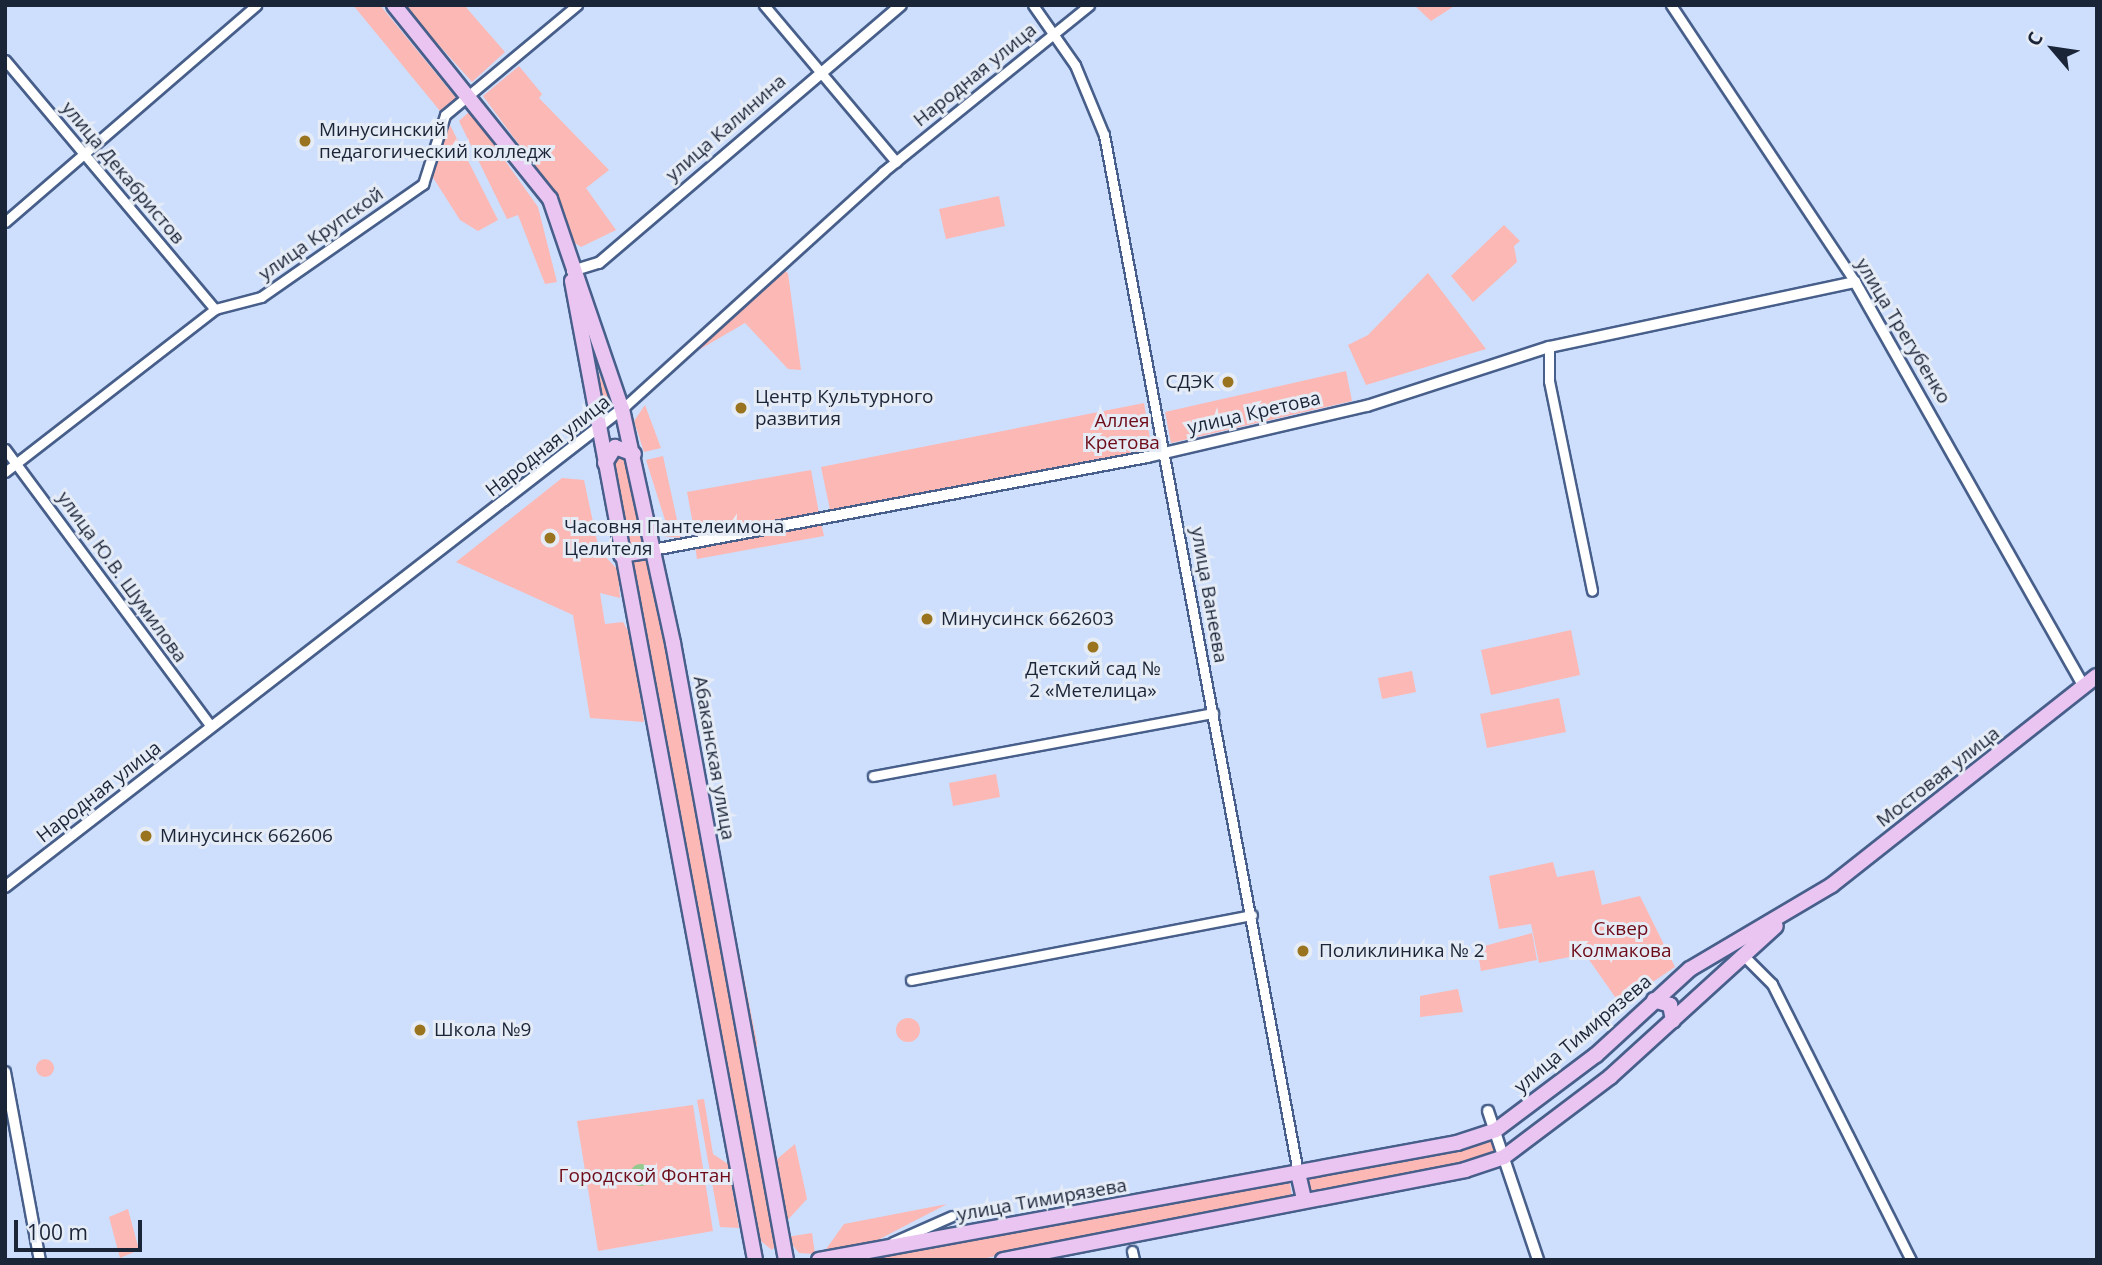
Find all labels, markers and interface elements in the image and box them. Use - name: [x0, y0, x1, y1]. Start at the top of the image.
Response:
- north arrow: [2018, 14, 2088, 84]
- street label: Народная улица: [909, 18, 1041, 132]
- text: С: [2020, 27, 2049, 50]
- street label: улица Калинина: [661, 70, 791, 186]
- street label: улица Декабристов: [57, 97, 189, 249]
- place label: Минусинский педагогический колледж: [319, 119, 552, 163]
- marker: Минусинский педагогический колледж: [297, 133, 313, 149]
- street label: улица Крупской: [254, 183, 388, 285]
- street label: улица Трегубенко: [1851, 254, 1955, 408]
- place label: СДЭК: [1165, 371, 1214, 393]
- marker: СДЭК: [1220, 374, 1236, 390]
- place label: Центр Культурного развития: [755, 386, 934, 430]
- street label: улица Кретова: [1185, 387, 1323, 439]
- street label: Народная улица: [481, 390, 615, 502]
- marker: Центр Культурного развития: [733, 400, 749, 416]
- park label: Аллея Кретова: [1084, 410, 1160, 454]
- street label: улица Ю.В. Шумилова: [52, 487, 192, 667]
- place label: Часовня Пантелеимона Целителя: [564, 516, 784, 560]
- street label: улица Ванеева: [1186, 525, 1232, 665]
- marker: Часовня Пантелеимона Целителя: [542, 530, 558, 546]
- place label: Минусинск 662603: [941, 608, 1114, 630]
- marker: Минусинск 662603: [919, 611, 935, 627]
- marker: Детский сад № 2 «Метелица»: [1085, 639, 1101, 655]
- place label: Детский сад № 2 «Метелица»: [1025, 658, 1161, 702]
- street label: Абаканская улица: [688, 674, 740, 842]
- street label: Мостовая улица: [1872, 722, 2004, 832]
- street label: Народная улица: [32, 736, 166, 848]
- place label: Минусинск 662606: [160, 825, 333, 847]
- marker: Минусинск 662606: [138, 828, 154, 844]
- park label: Сквер Колмакова: [1570, 918, 1672, 962]
- place label: Поликлиника № 2: [1319, 940, 1485, 962]
- marker: Поликлиника № 2: [1293, 941, 1313, 961]
- street label: улица Тимирязева: [1510, 970, 1656, 1098]
- place label: Школа №9: [434, 1019, 531, 1041]
- marker: Школа №9: [412, 1022, 428, 1038]
- park label: Городской Фонтан: [559, 1165, 731, 1187]
- street label: улица Тимирязева: [955, 1174, 1129, 1226]
- scale bar: [18, 1206, 145, 1250]
- text: 100 m: [27, 1218, 88, 1246]

